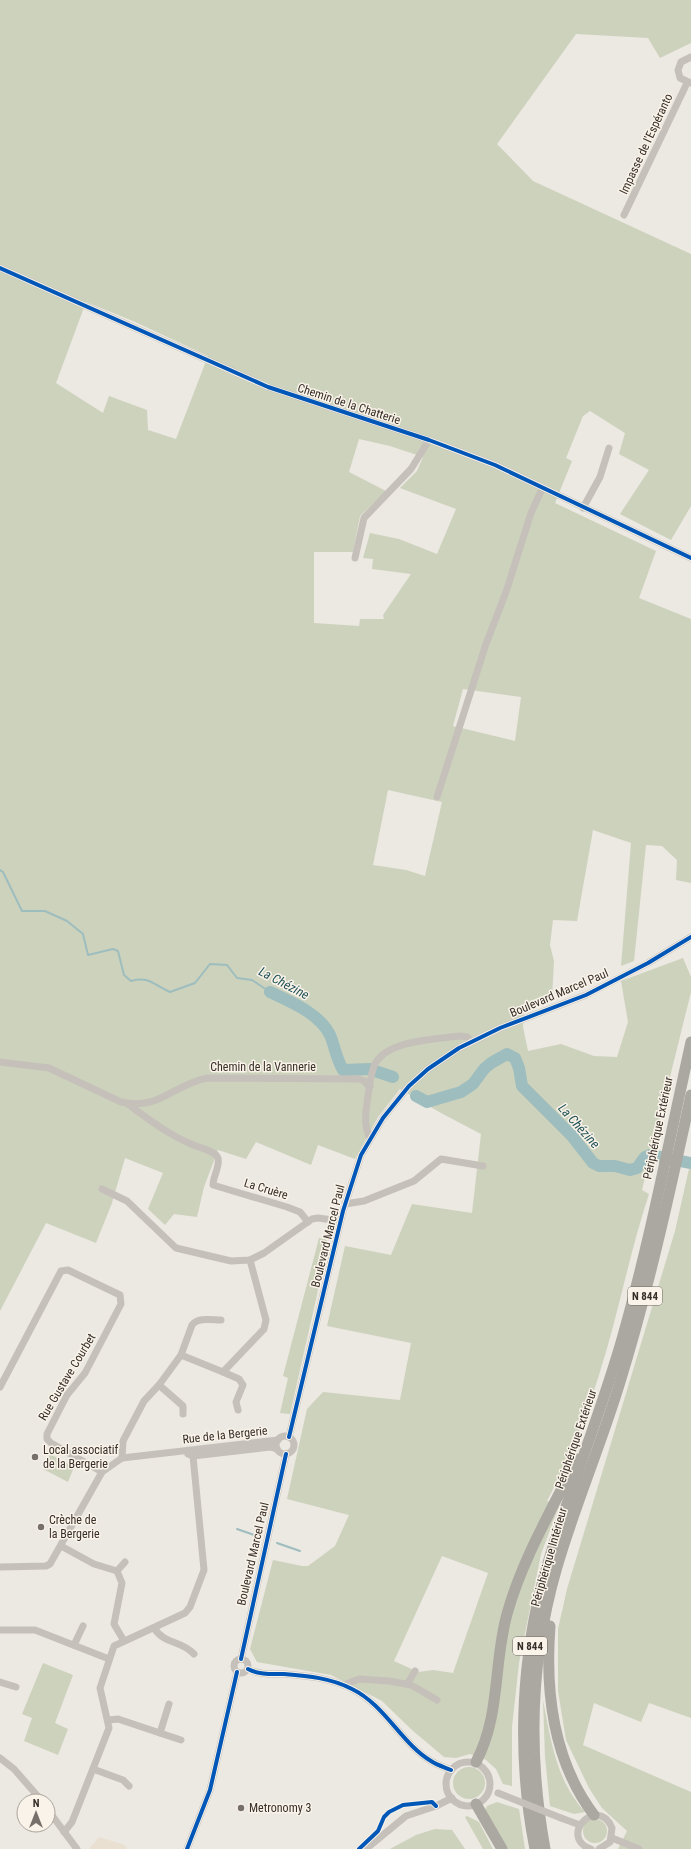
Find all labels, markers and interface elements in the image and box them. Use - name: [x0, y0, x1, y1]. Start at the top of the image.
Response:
- street label: Impasse de l'Espéranto: [616, 91, 676, 197]
- street label: Chemin de la Chatterie: [296, 381, 403, 427]
- water label: La Chézine: [256, 964, 312, 1002]
- street label: Boulevard Marcel Paul: [508, 966, 610, 1020]
- street label: Chemin de la Vannerie: [210, 1060, 316, 1074]
- street label: Périphérique Extérieur: [640, 1075, 676, 1181]
- water label: La Chézine: [555, 1101, 603, 1151]
- street label: La Cruère: [242, 1176, 290, 1202]
- street label: Boulevard Marcel Paul: [308, 1183, 348, 1289]
- road number: N 844: [628, 1287, 662, 1305]
- street label: Rue Gustave Courbet: [36, 1331, 99, 1423]
- street label: Périphérique Extérieur: [552, 1387, 600, 1491]
- street label: Rue de la Bergerie: [182, 1424, 269, 1446]
- place label: Local associatif de la Bergerie: [43, 1443, 119, 1471]
- marker: Local associatif de la Bergerie: [30, 1452, 40, 1462]
- street label: Boulevard Marcel Paul: [234, 1501, 272, 1607]
- street label: Périphérique Intérieur: [528, 1506, 570, 1608]
- place label: Crèche de la Bergerie: [49, 1513, 100, 1541]
- marker: Crèche de la Bergerie: [36, 1522, 46, 1532]
- road number: N 844: [513, 1637, 547, 1655]
- north arrow: [16, 1793, 56, 1833]
- text: N: [33, 1797, 40, 1810]
- place label: Metronomy 3: [249, 1801, 311, 1815]
- marker: Metronomy 3: [236, 1803, 246, 1813]

